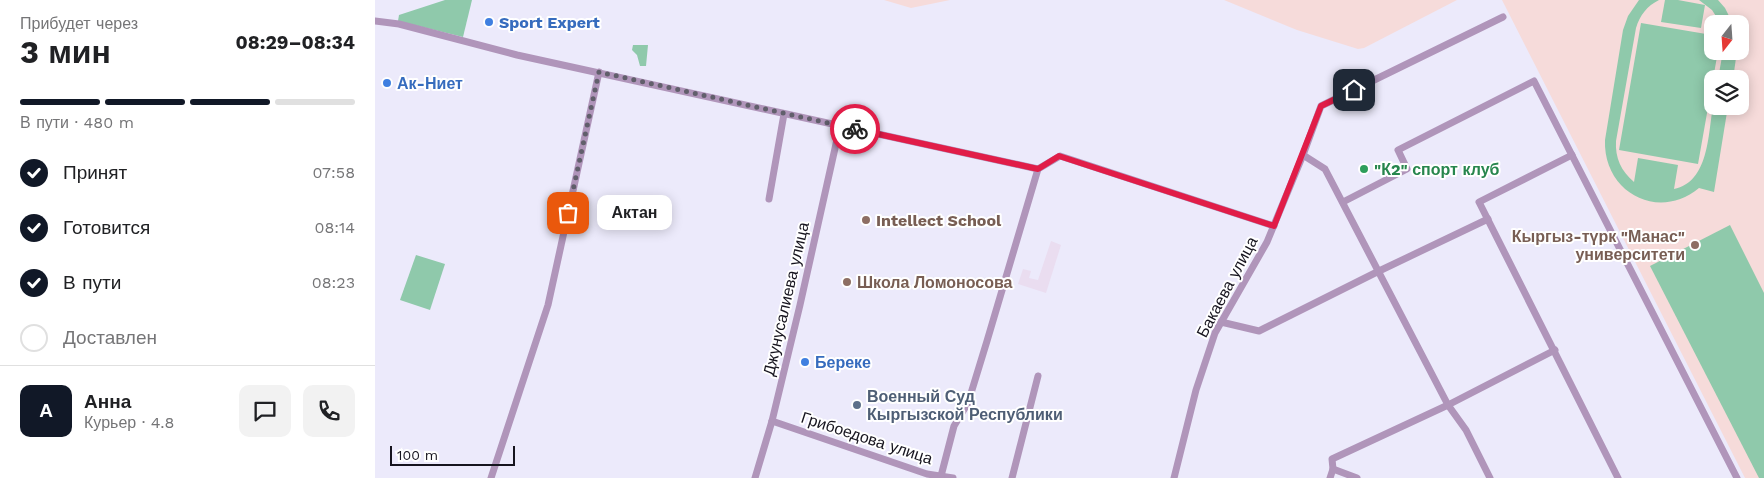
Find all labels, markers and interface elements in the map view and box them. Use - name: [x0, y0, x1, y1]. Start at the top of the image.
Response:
- place label: Sport Expert: [499, 13, 600, 32]
- text: Прибудет через: [20, 14, 138, 33]
- north arrow: [1704, 15, 1749, 60]
- map controls: [1704, 15, 1749, 115]
- marker: Sport Expert: [483, 16, 495, 28]
- text: 08:29–08:34: [236, 31, 355, 54]
- text: 3 мин: [20, 33, 111, 71]
- pin: [1333, 69, 1375, 111]
- button: layers: [1704, 70, 1749, 115]
- place label: Ак-Ниет: [397, 74, 463, 93]
- icon: home: [1340, 76, 1368, 104]
- marker: Ак-Ниет: [381, 77, 393, 89]
- courier: [830, 104, 880, 154]
- text: В пути · 480 m: [20, 113, 134, 132]
- icon: bike: [841, 115, 869, 143]
- icon: check: [20, 159, 48, 187]
- place label: "К2" спорт клуб: [1374, 160, 1500, 179]
- text: Принят: [63, 161, 127, 184]
- text: 07:58: [312, 163, 355, 182]
- marker: "К2" спорт клуб: [1358, 163, 1370, 175]
- pin: [547, 192, 589, 234]
- callout: Актан: [598, 196, 673, 230]
- icon: bag: [554, 199, 582, 227]
- text: Актан: [612, 203, 657, 222]
- place label: Intellect School: [876, 211, 1002, 230]
- icon: check: [20, 214, 48, 242]
- marker: Intellect School: [860, 214, 872, 226]
- text: Готовится: [63, 216, 150, 239]
- text: 08:14: [314, 218, 355, 237]
- street label: Джунусалиева улица: [759, 220, 813, 378]
- place label: Кыргыз-түрк "Манас" университети: [1512, 227, 1685, 264]
- street label: Бакаева улица: [1193, 233, 1262, 341]
- marker: Кыргыз-түрк "Манас" университети: [1689, 239, 1701, 251]
- icon: check: [20, 269, 48, 297]
- text: В пути: [63, 271, 121, 294]
- text: 08:23: [312, 273, 355, 292]
- place label: Школа Ломоносова: [857, 273, 1013, 292]
- marker: Школа Ломоносова: [841, 276, 853, 288]
- text: Доставлен: [63, 326, 157, 349]
- place label: Береке: [815, 353, 871, 372]
- marker: Береке: [799, 356, 811, 368]
- button: chat: [239, 385, 291, 437]
- button: phone: [303, 385, 355, 437]
- place label: Военный Суд Кыргызской Республики: [867, 387, 1063, 424]
- text: Анна: [84, 390, 131, 413]
- text: А: [39, 399, 53, 422]
- marker: Военный Суд Кыргызской Республики: [851, 399, 863, 411]
- street label: Грибоедова улица: [799, 408, 935, 468]
- text: Курьер · 4.8: [84, 413, 174, 432]
- scale bar: [390, 443, 515, 466]
- text: 100 m: [397, 447, 438, 463]

